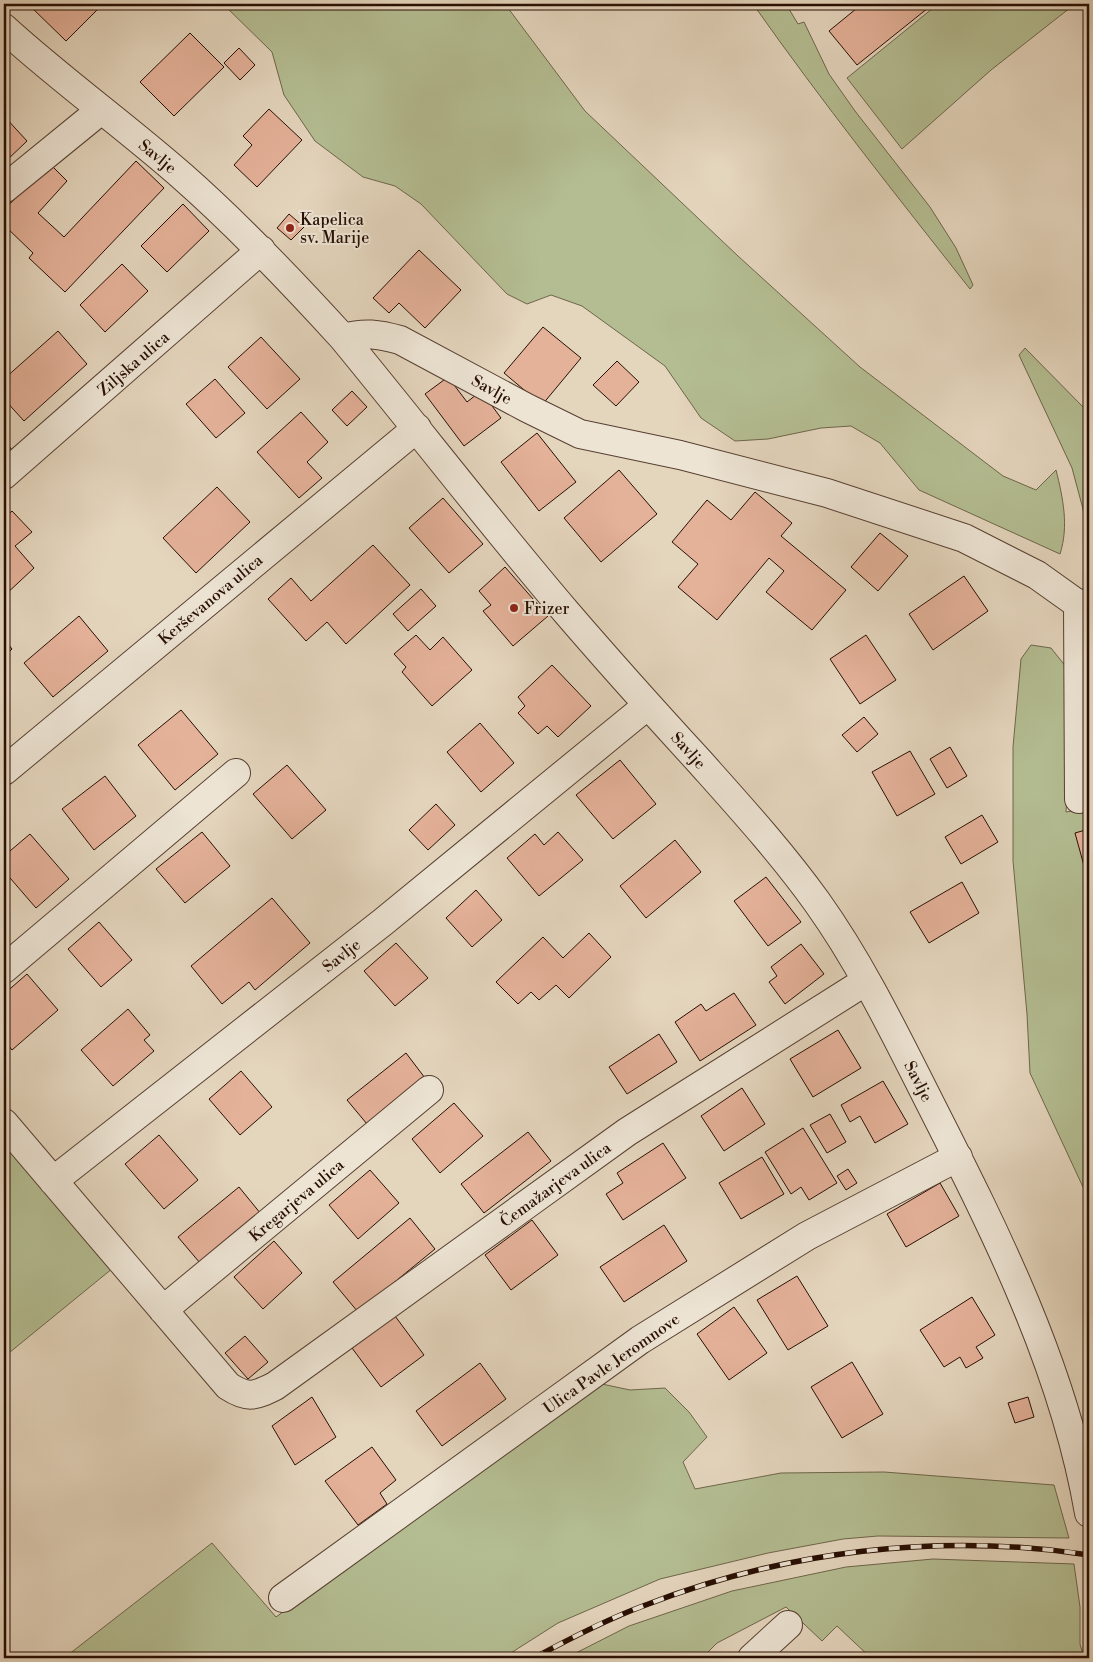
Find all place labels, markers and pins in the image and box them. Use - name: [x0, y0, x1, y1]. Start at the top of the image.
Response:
- place label: Kapelica sv. Marije: [300, 210, 369, 248]
- marker: Kapelica sv. Marije: [284, 222, 296, 234]
- place label: Frizer: [524, 599, 570, 619]
- marker: Frizer: [508, 602, 520, 614]

